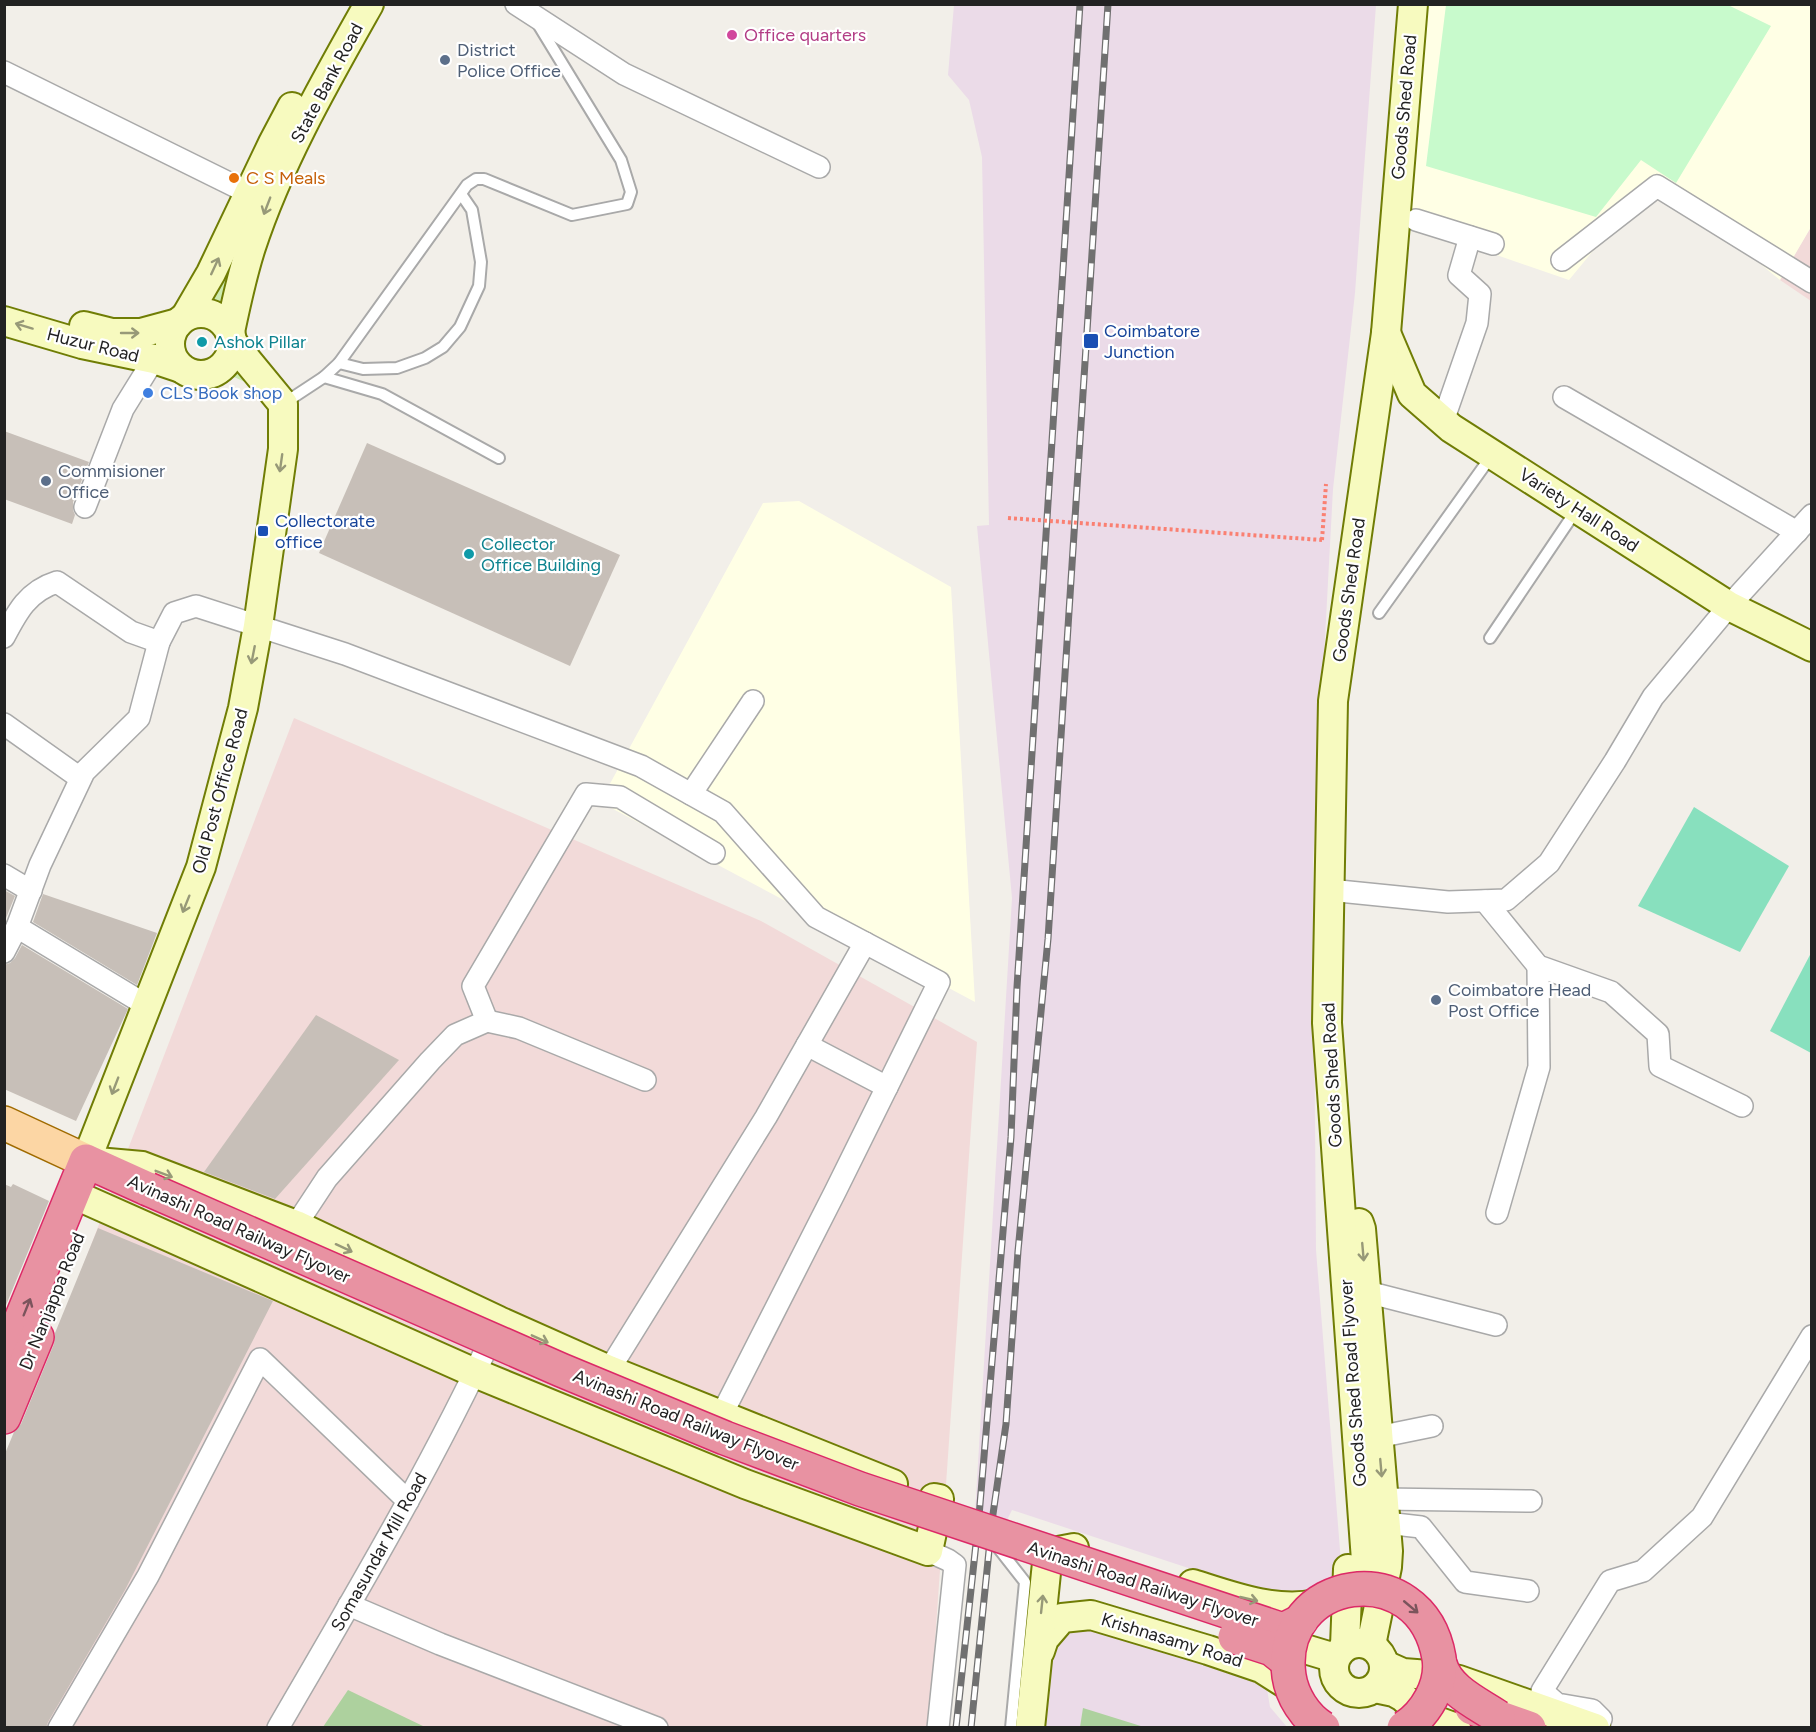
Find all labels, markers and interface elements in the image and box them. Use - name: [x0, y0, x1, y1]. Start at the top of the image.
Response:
- street label: State Bank Road: [286, 19, 368, 147]
- place label: Office quarters: [744, 24, 866, 46]
- marker: Office quarters: [725, 28, 739, 42]
- street label: Goods Shed Road: [1387, 34, 1421, 180]
- place label: District Police Office: [457, 39, 561, 82]
- marker: District Police Office: [438, 53, 452, 67]
- place label: C S Meals: [246, 167, 326, 189]
- marker: C S Meals: [227, 171, 241, 185]
- one-way arrow: [261, 197, 272, 215]
- one-way arrow: [209, 257, 221, 275]
- one-way arrow: [14, 320, 33, 331]
- place label: Coimbatore Junction: [1104, 320, 1200, 363]
- street label: Huzur Road: [45, 323, 141, 367]
- one-way arrow: [120, 327, 140, 339]
- place label: Ashok Pillar: [214, 331, 306, 353]
- marker: Coimbatore Junction: [1082, 332, 1100, 350]
- marker: Ashok Pillar: [195, 335, 209, 349]
- place label: CLS Book shop: [160, 382, 282, 404]
- marker: CLS Book shop: [141, 386, 155, 400]
- one-way arrow: [275, 452, 286, 472]
- place label: Commisioner Office: [58, 460, 165, 503]
- street label: Variety Hall Road: [1515, 463, 1643, 557]
- marker: Commisioner Office: [39, 474, 53, 488]
- place label: Collectorate office: [275, 510, 375, 553]
- street label: Goods Shed Road: [1328, 517, 1370, 663]
- marker: Collectorate office: [256, 524, 270, 538]
- place label: Collector Office Building: [481, 533, 601, 576]
- marker: Collector Office Building: [462, 547, 476, 561]
- one-way arrow: [247, 645, 258, 665]
- street label: Old Post Office Road: [187, 706, 253, 876]
- one-way arrow: [180, 895, 191, 913]
- place label: Coimbatore Head Post Office: [1448, 979, 1591, 1022]
- marker: Coimbatore Head Post Office: [1429, 993, 1443, 1007]
- street label: Goods Shed Road: [1317, 1002, 1347, 1148]
- one-way arrow: [109, 1076, 120, 1095]
- one-way arrow: [154, 1169, 172, 1180]
- street label: Avinashi Road Railway Flyover: [124, 1170, 354, 1288]
- street label: Dr Nanjappa Road: [14, 1229, 90, 1373]
- one-way arrow: [1358, 1242, 1369, 1262]
- one-way arrow: [334, 1243, 352, 1254]
- street label: Goods Shed Road Flyover: [1335, 1278, 1371, 1488]
- one-way arrow: [22, 1298, 33, 1317]
- one-way arrow: [530, 1334, 548, 1346]
- street label: Avinashi Road Railway Flyover: [570, 1365, 802, 1475]
- one-way arrow: [1376, 1457, 1387, 1477]
- street label: Somasundar Mill Road: [326, 1469, 432, 1635]
- street label: Avinashi Road Railway Flyover: [1025, 1536, 1261, 1632]
- one-way arrow: [1037, 1594, 1048, 1614]
- one-way arrow: [1240, 1594, 1259, 1606]
- one-way arrow: [1403, 1600, 1419, 1613]
- street label: Krishnasamy Road: [1099, 1608, 1245, 1672]

